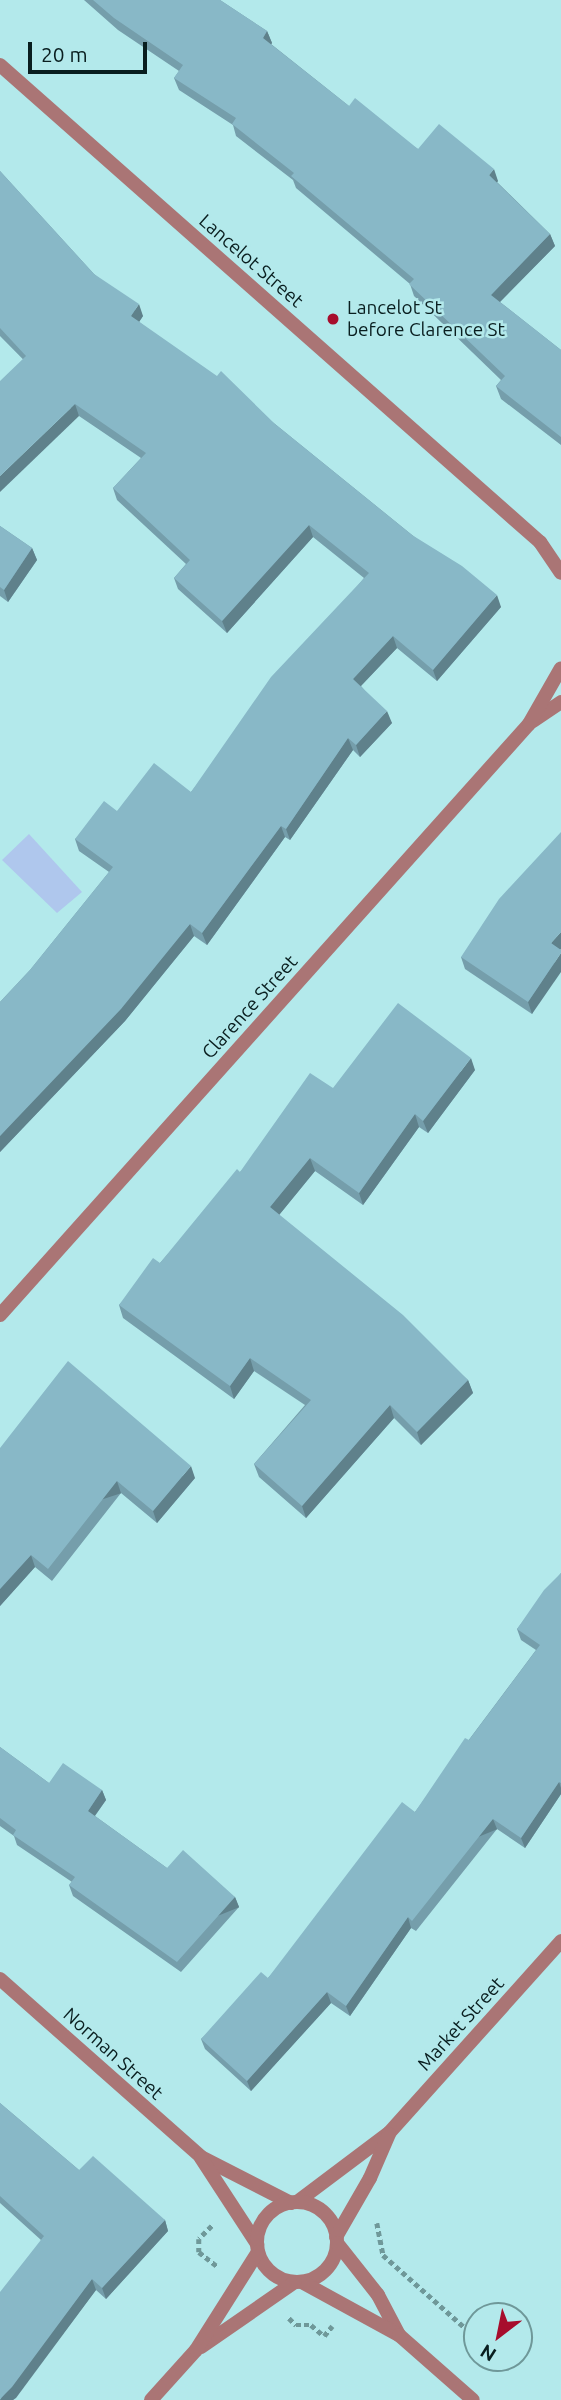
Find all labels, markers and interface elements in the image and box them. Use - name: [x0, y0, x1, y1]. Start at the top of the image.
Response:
- scale bar: [32, 28, 150, 72]
- text: 20 m: [41, 42, 88, 66]
- street label: Lancelot Street: [194, 210, 308, 312]
- place label: Lancelot St before Clarence St: [347, 297, 505, 341]
- marker: Lancelot St before Clarence St: [325, 311, 341, 327]
- street label: Clarence Street: [197, 950, 303, 1064]
- street label: Market Street: [413, 1972, 509, 2076]
- street label: Norman Street: [58, 2003, 168, 2105]
- north arrow: [463, 2302, 533, 2372]
- text: N: [476, 2340, 500, 2366]

